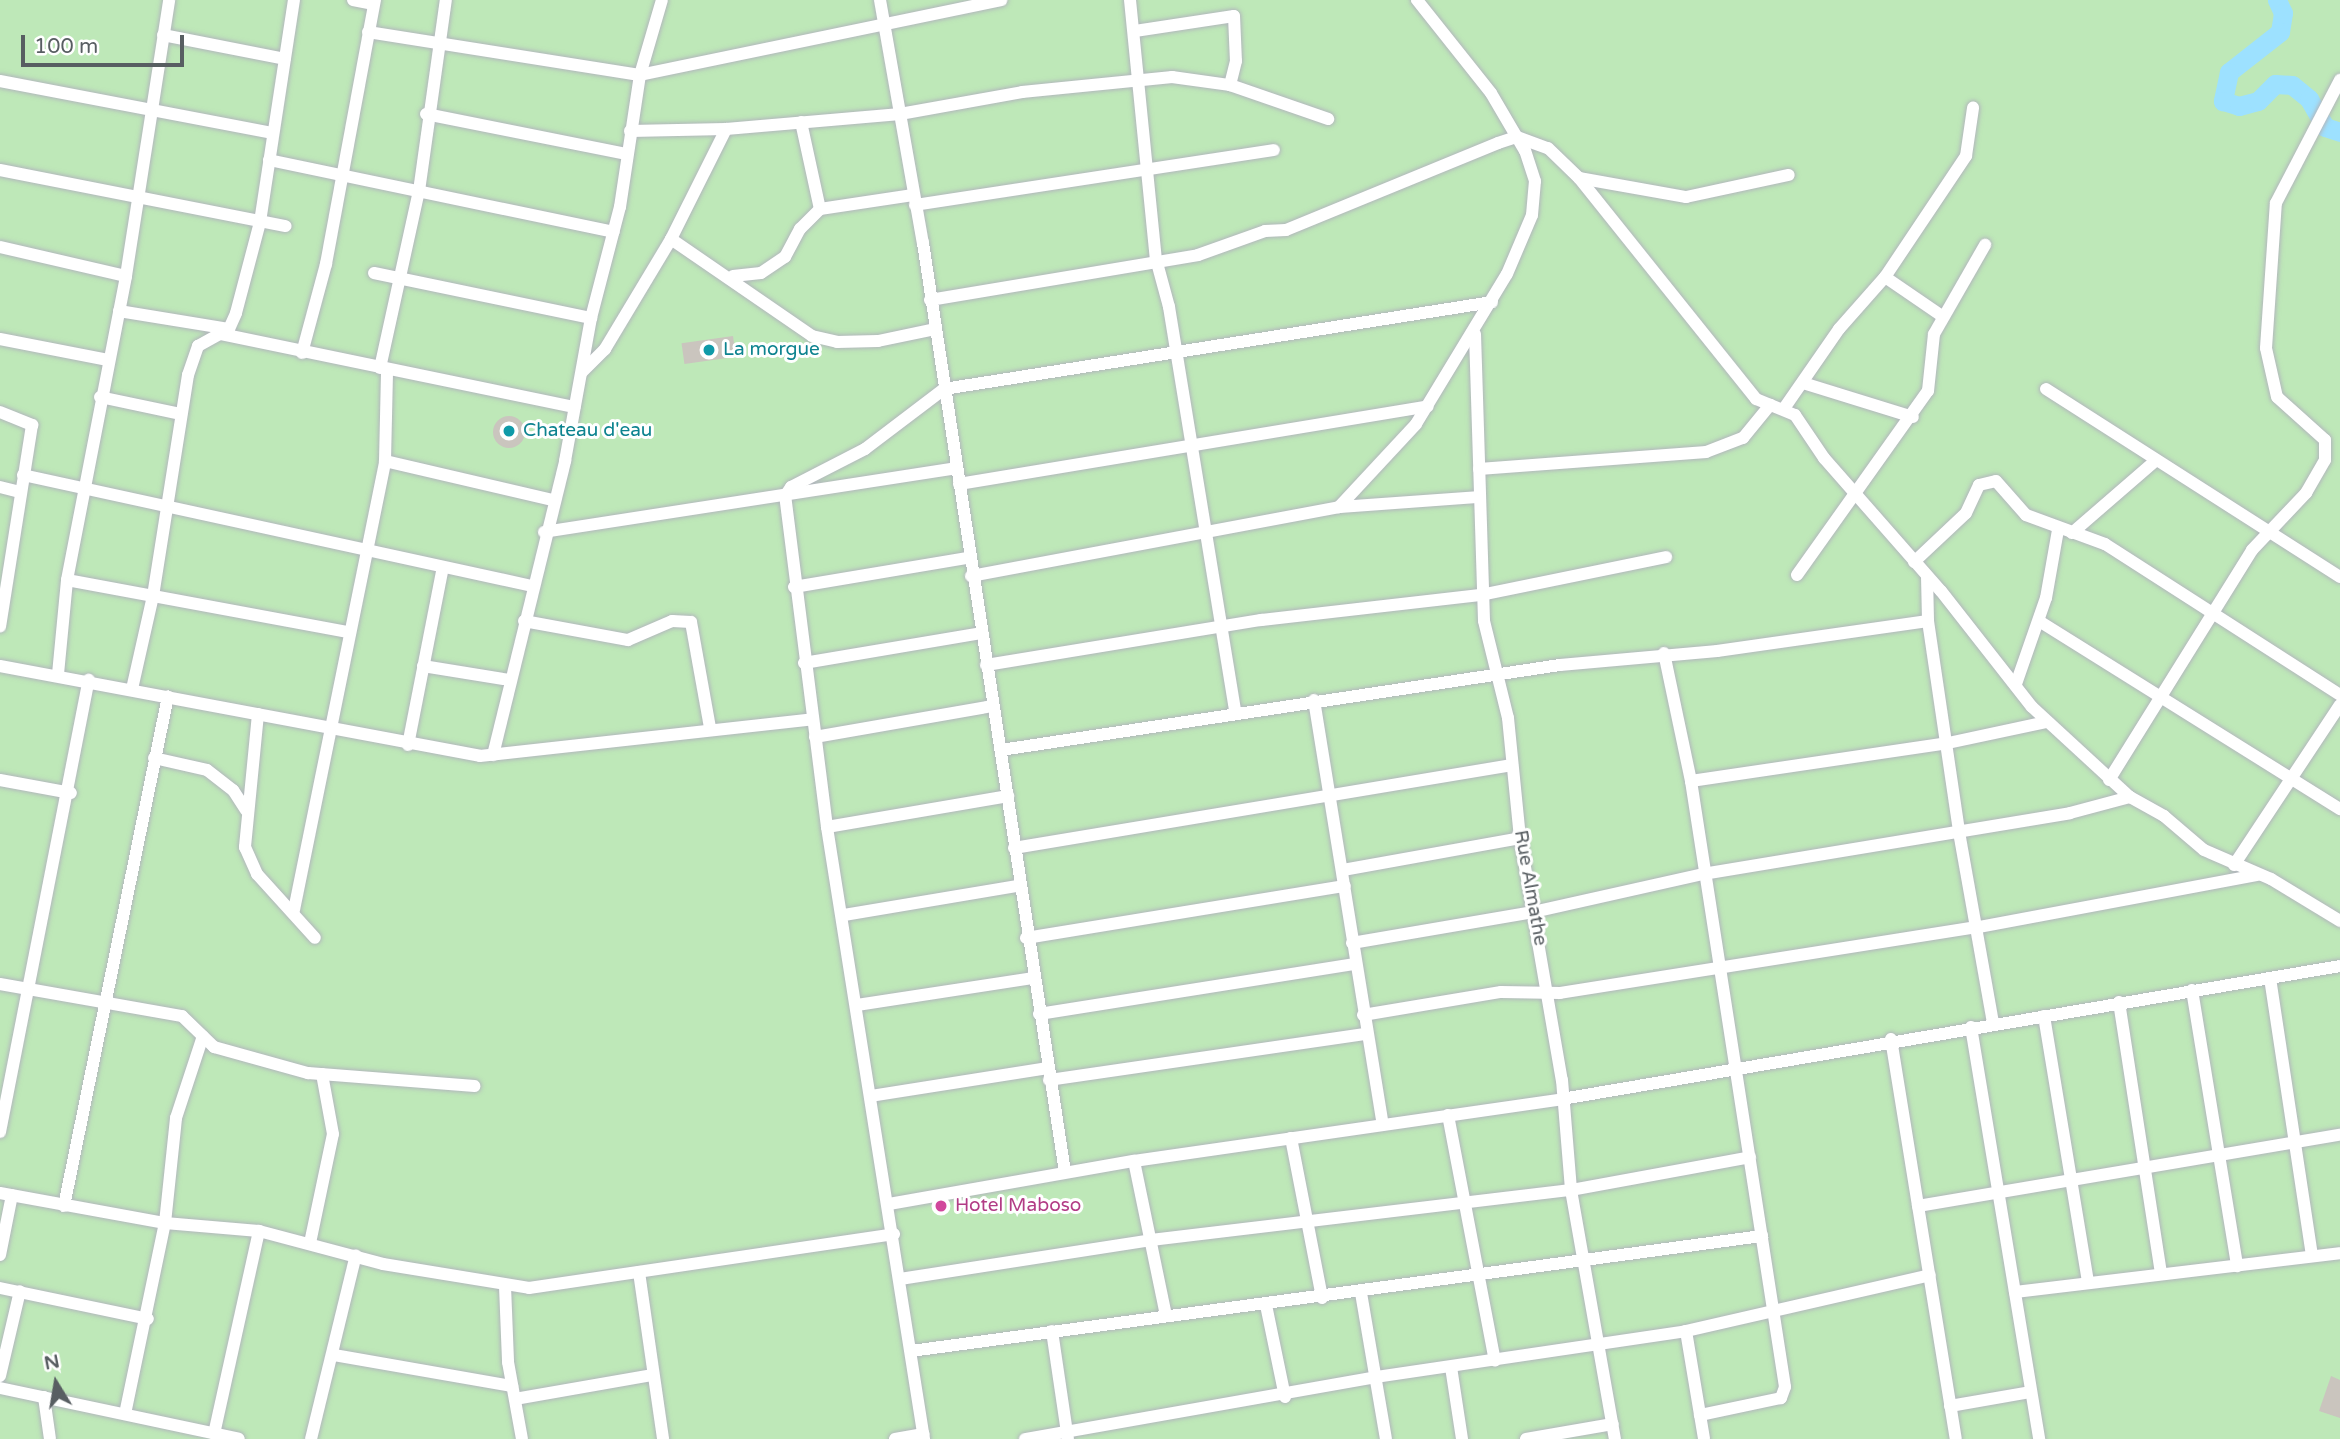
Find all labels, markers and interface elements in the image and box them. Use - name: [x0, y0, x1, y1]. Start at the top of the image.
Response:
- scale bar: [24, 21, 187, 65]
- text: 100 m: [34, 34, 98, 59]
- place label: La morgue: [723, 339, 820, 361]
- marker: La morgue: [701, 342, 717, 358]
- place label: Chateau d'eau: [523, 420, 652, 442]
- marker: Chateau d'eau: [501, 423, 517, 439]
- street label: Rue Almathe: [1509, 828, 1551, 948]
- place label: Hotel Maboso: [955, 1195, 1081, 1217]
- marker: Hotel Maboso: [933, 1198, 949, 1214]
- north arrow: [21, 1348, 91, 1418]
- text: N: [42, 1350, 62, 1375]

